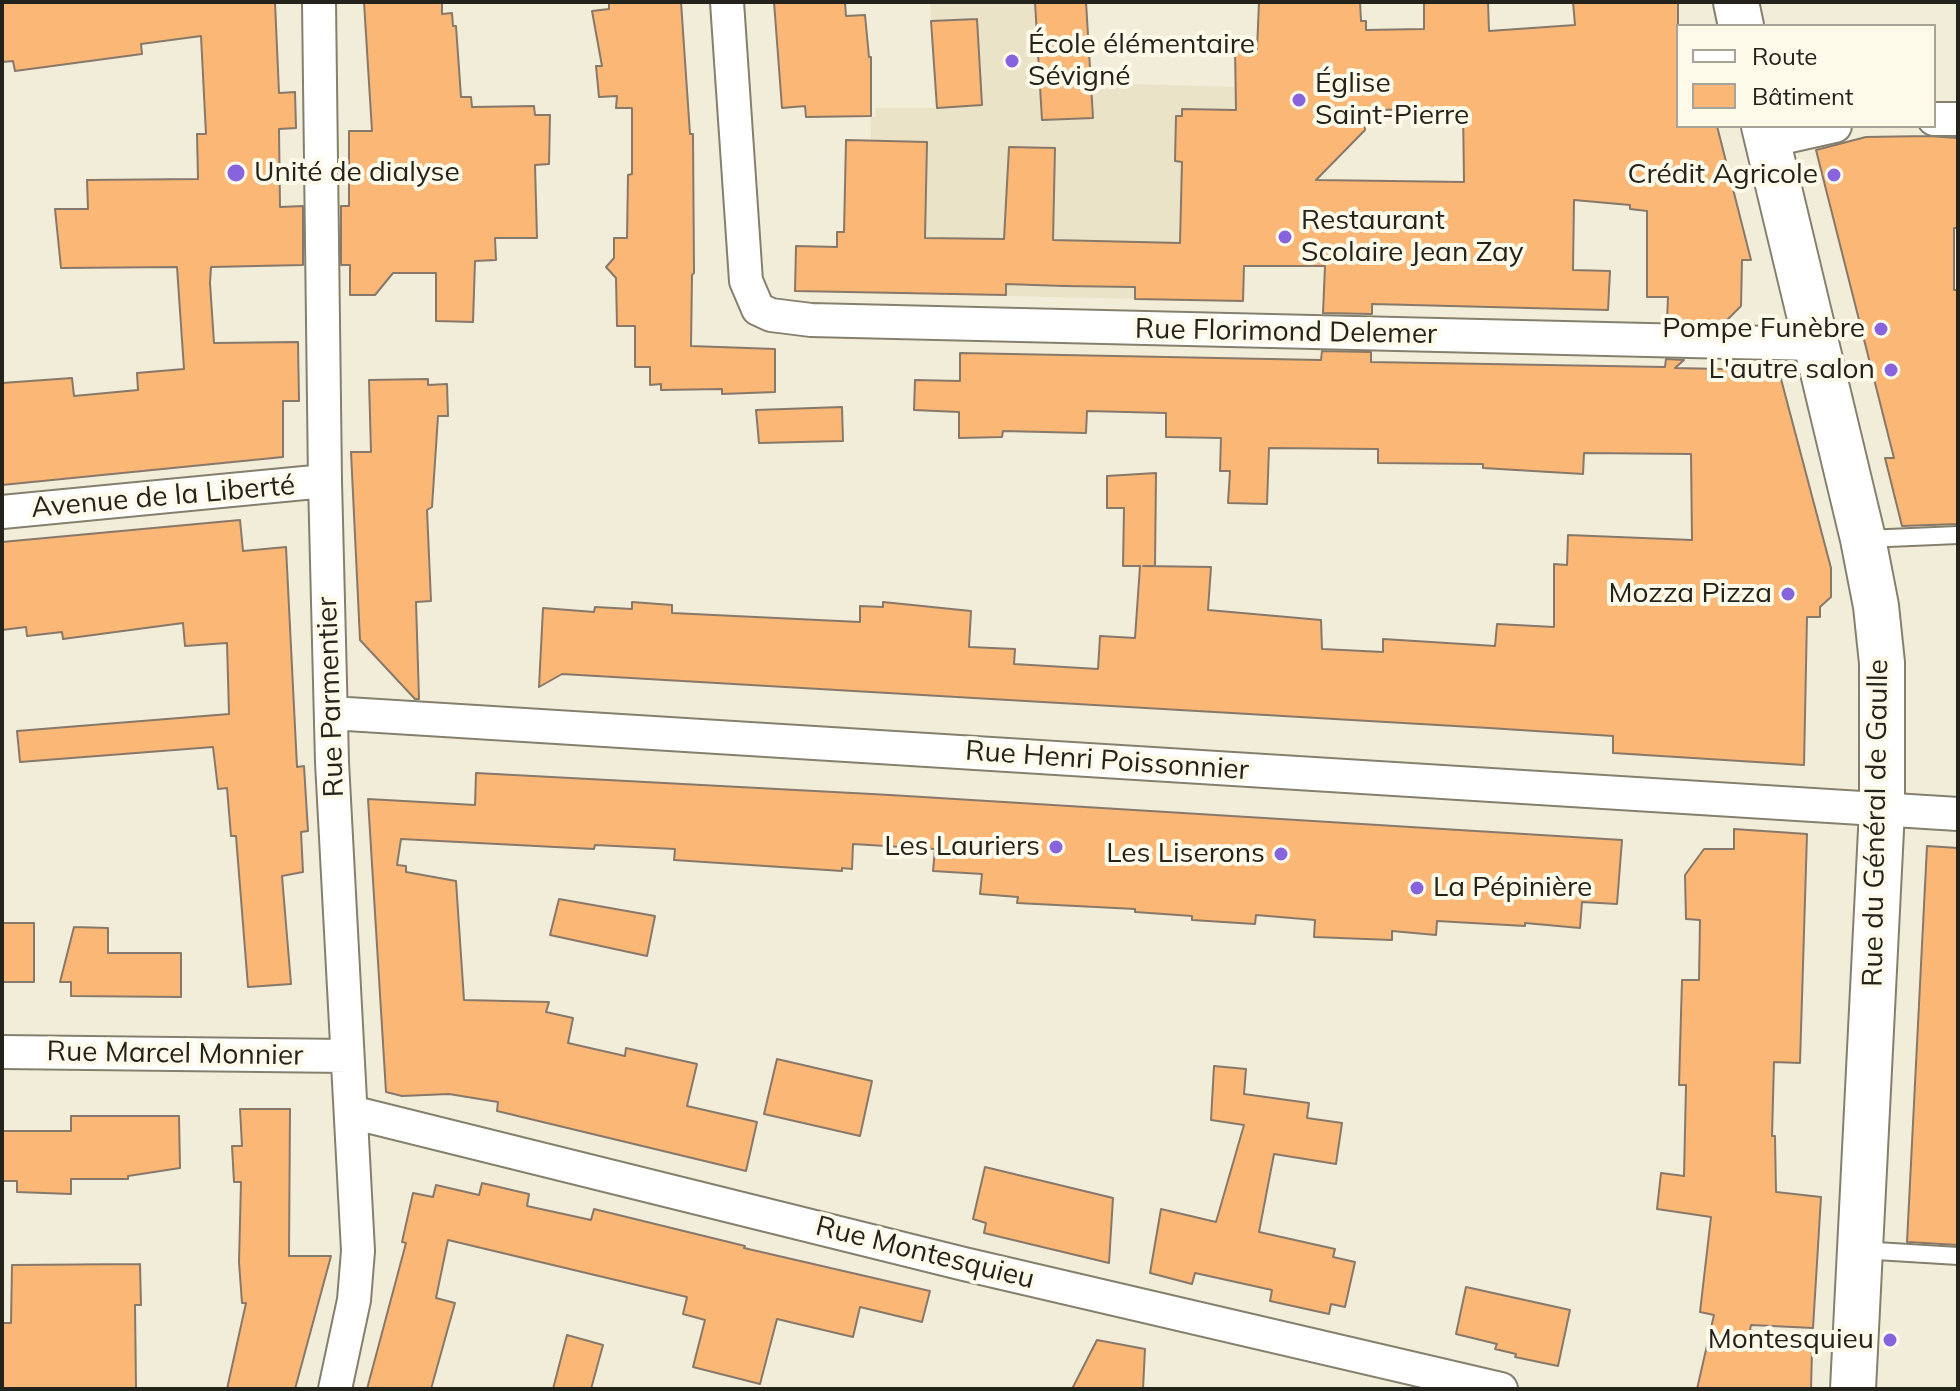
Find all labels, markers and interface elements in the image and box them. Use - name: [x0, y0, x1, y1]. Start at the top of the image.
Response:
- legend: [1676, 24, 1936, 128]
- place label: École élémentaire Sévigné: [1028, 28, 1255, 94]
- text: Route: [1752, 41, 1817, 71]
- marker: École élémentaire Sévigné: [1003, 52, 1021, 70]
- place label: Église Saint-Pierre: [1315, 67, 1469, 133]
- text: Bâtiment: [1752, 81, 1853, 111]
- marker: Église Saint-Pierre: [1290, 91, 1308, 109]
- place label: Unité de dialyse: [254, 156, 460, 190]
- place label: Crédit Agricole: [1627, 158, 1818, 192]
- marker: Unité de dialyse: [225, 162, 247, 184]
- marker: Crédit Agricole: [1825, 166, 1843, 184]
- place label: Restaurant Scolaire Jean Zay: [1301, 204, 1524, 270]
- marker: Restaurant Scolaire Jean Zay: [1276, 228, 1294, 246]
- place label: Pompe Funèbre: [1662, 312, 1865, 346]
- street label: Rue Florimond Delemer: [1135, 313, 1437, 351]
- marker: Pompe Funèbre: [1872, 320, 1890, 338]
- place label: L'autre salon: [1709, 353, 1875, 387]
- marker: L'autre salon: [1882, 361, 1900, 379]
- street label: Avenue de la Liberté: [30, 469, 296, 525]
- place label: Mozza Pizza: [1609, 577, 1772, 611]
- marker: Mozza Pizza: [1779, 585, 1797, 603]
- street label: Rue Parmentier: [311, 596, 351, 798]
- street label: Rue du Général de Gaulle: [1856, 659, 1896, 987]
- street label: Rue Henri Poissonnier: [964, 734, 1250, 788]
- place label: Les Lauriers: [884, 830, 1040, 864]
- place label: Les Liserons: [1106, 837, 1265, 871]
- marker: Les Lauriers: [1047, 838, 1065, 856]
- marker: Les Liserons: [1272, 845, 1290, 863]
- place label: La Pépinière: [1433, 871, 1592, 905]
- marker: La Pépinière: [1408, 879, 1426, 897]
- street label: Rue Marcel Monnier: [46, 1035, 304, 1073]
- street label: Rue Montesquieu: [812, 1210, 1038, 1296]
- place label: Montesquieu: [1708, 1323, 1874, 1357]
- marker: Montesquieu: [1881, 1331, 1899, 1349]

